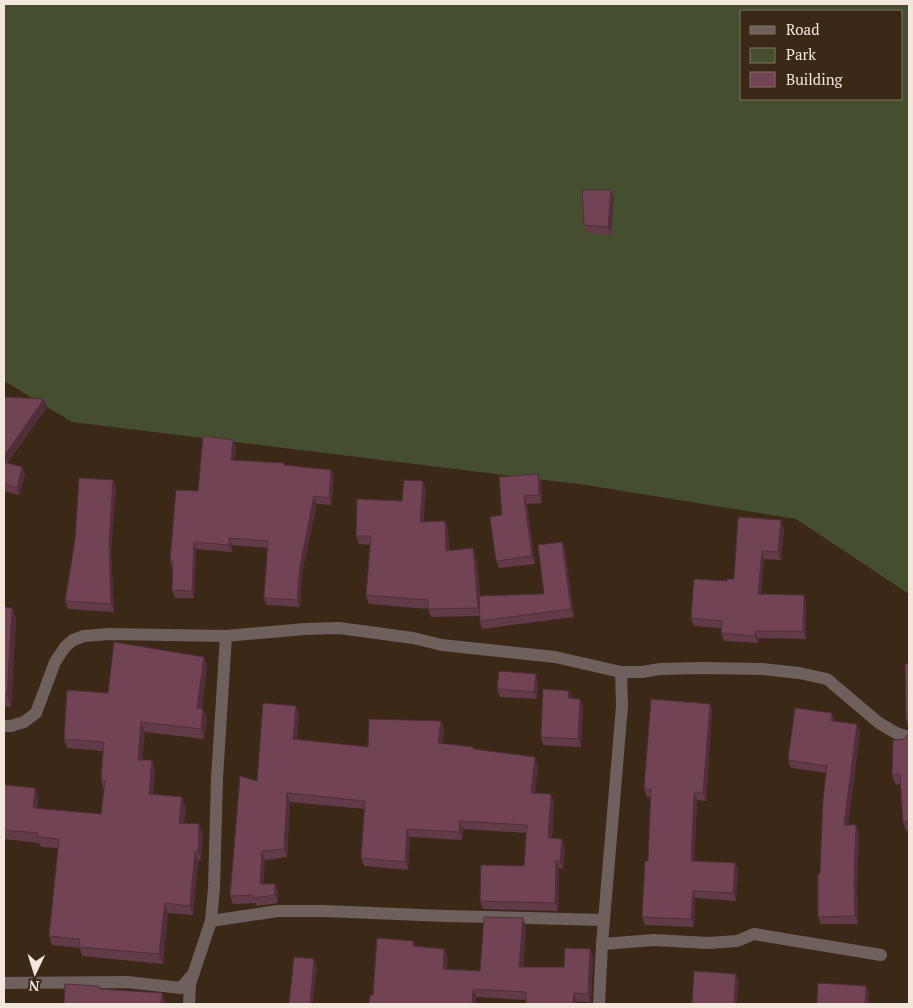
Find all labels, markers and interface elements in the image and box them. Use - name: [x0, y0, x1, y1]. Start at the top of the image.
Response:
- legend: [740, 10, 903, 100]
- text: Road: [786, 19, 819, 39]
- text: Park: [786, 44, 816, 64]
- text: Building: [786, 69, 844, 89]
- north arrow: [10, 948, 60, 998]
- text: N: [28, 977, 40, 996]

